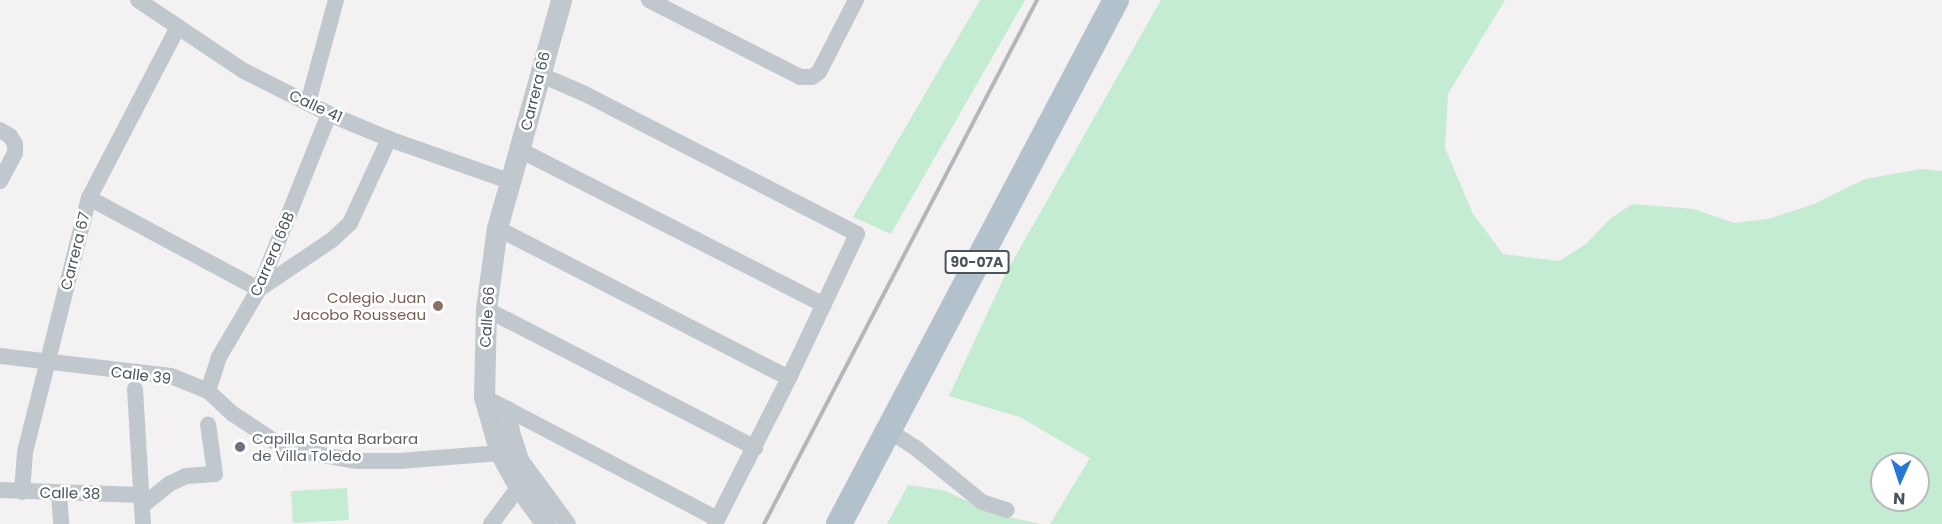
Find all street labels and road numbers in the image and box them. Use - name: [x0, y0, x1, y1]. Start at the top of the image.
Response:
- street label: Carrera 66: [516, 50, 554, 132]
- street label: Calle 41: [287, 86, 345, 126]
- street label: Carrera 66B: [246, 209, 298, 299]
- street label: Carrera 67: [57, 210, 93, 292]
- road number: 90-07A: [944, 251, 1010, 273]
- street label: Calle 66: [476, 286, 498, 348]
- street label: Calle 39: [110, 362, 172, 388]
- street label: Calle 38: [39, 483, 101, 503]

